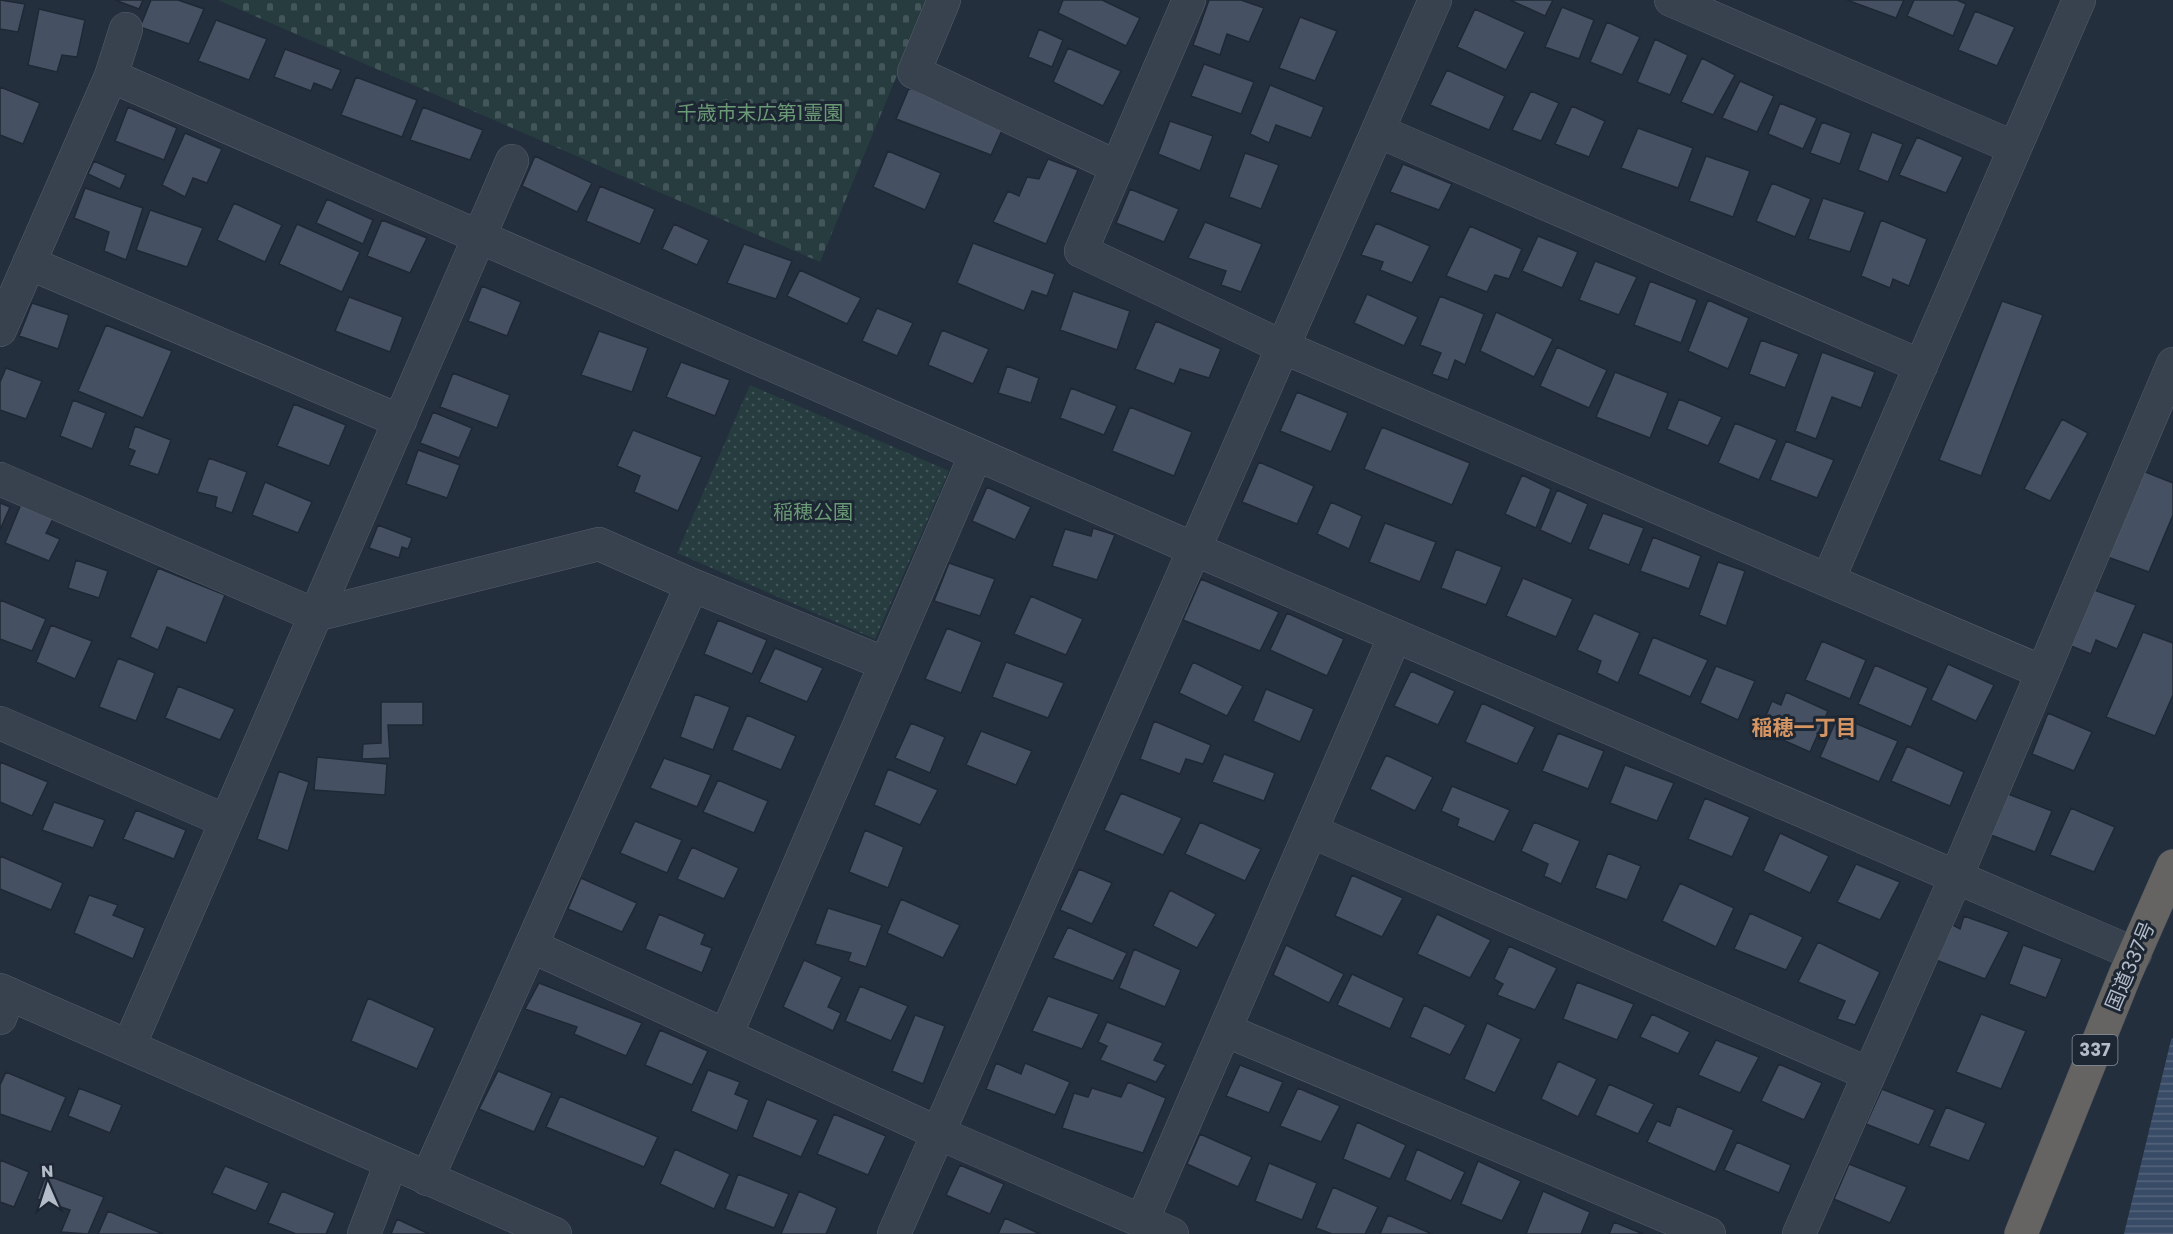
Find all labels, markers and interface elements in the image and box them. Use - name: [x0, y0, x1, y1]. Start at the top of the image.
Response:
- park label: 千歳市末広第1霊園: [677, 99, 843, 127]
- park label: 稲穂公園: [773, 498, 853, 526]
- district label: 稲穂一丁目: [1752, 713, 1857, 742]
- street label: 国道337号: [2099, 917, 2161, 1015]
- road number: 337: [2072, 1035, 2118, 1065]
- north arrow: [18, 1156, 78, 1216]
- text: N: [41, 1160, 54, 1183]

